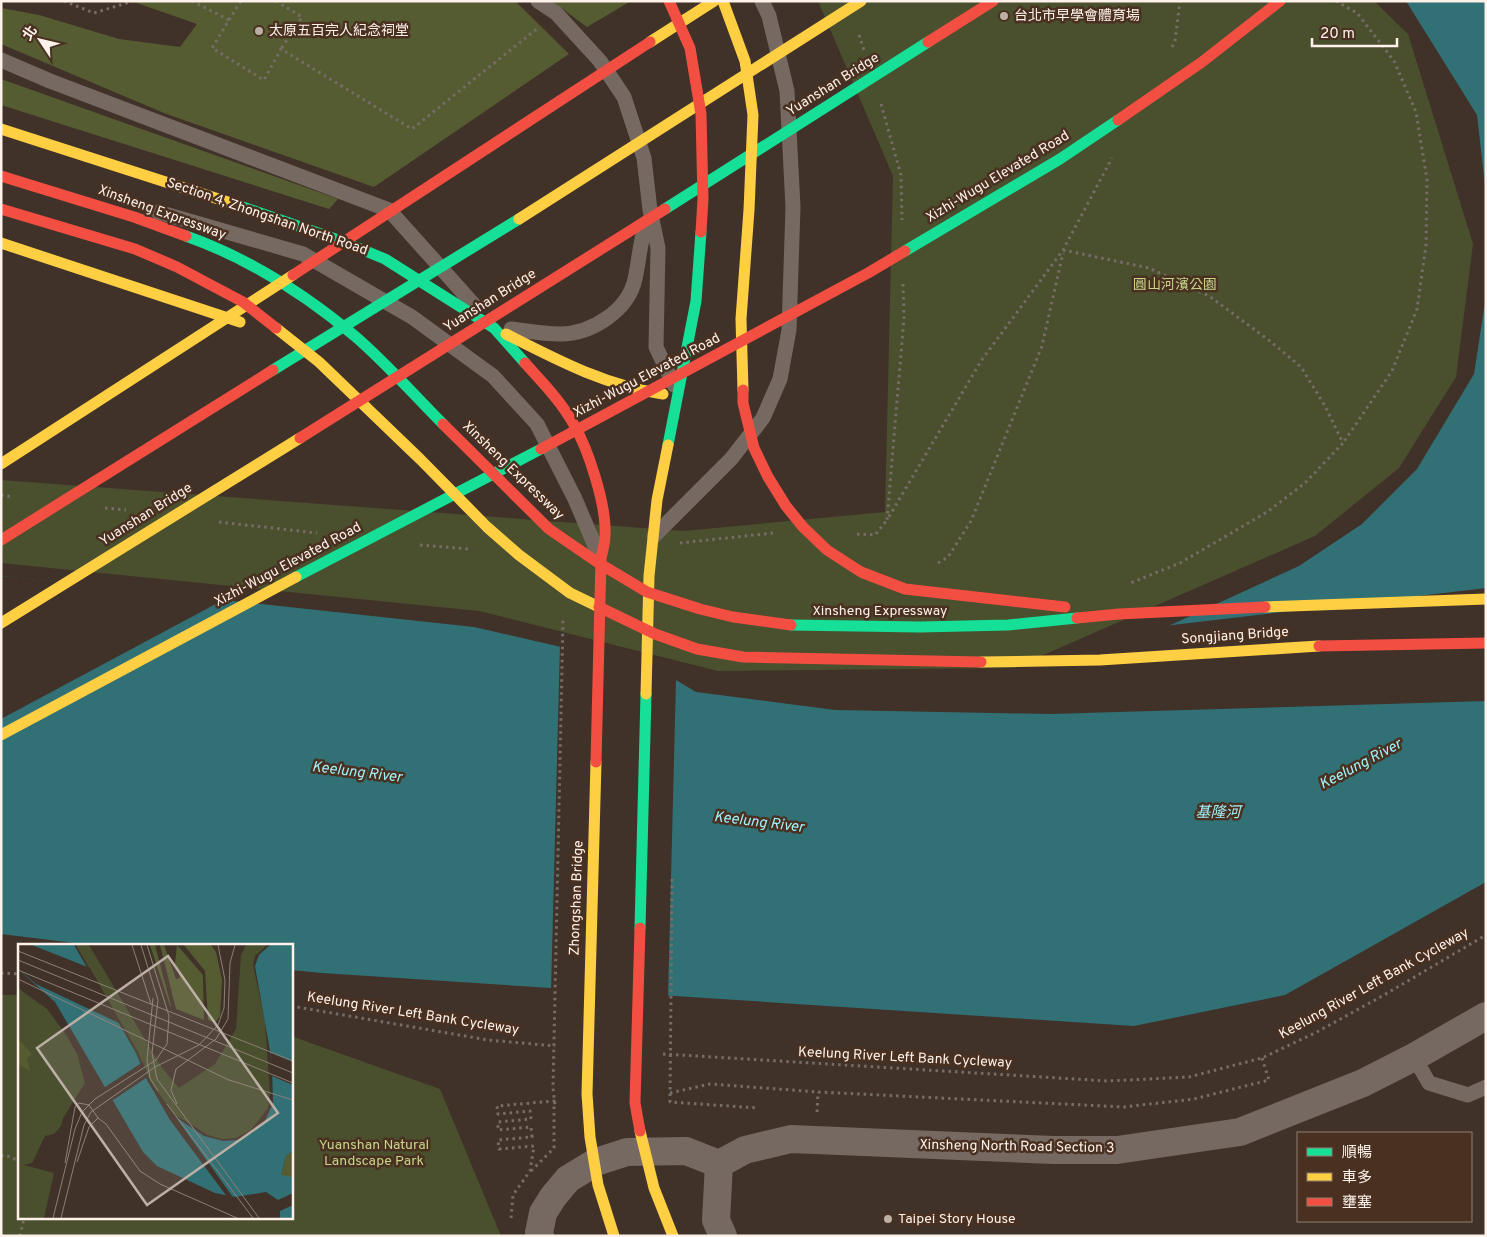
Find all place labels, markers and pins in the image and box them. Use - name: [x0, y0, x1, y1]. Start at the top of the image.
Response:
- place label: 台北市早學會體育場: [1014, 7, 1140, 25]
- marker: 台北市早學會體育場: [998, 10, 1010, 22]
- place label: 太原五百完人紀念祠堂: [269, 22, 409, 40]
- marker: 太原五百完人紀念祠堂: [253, 25, 265, 37]
- place label: Taipei Story House: [898, 1211, 1016, 1228]
- marker: Taipei Story House: [882, 1213, 894, 1225]

